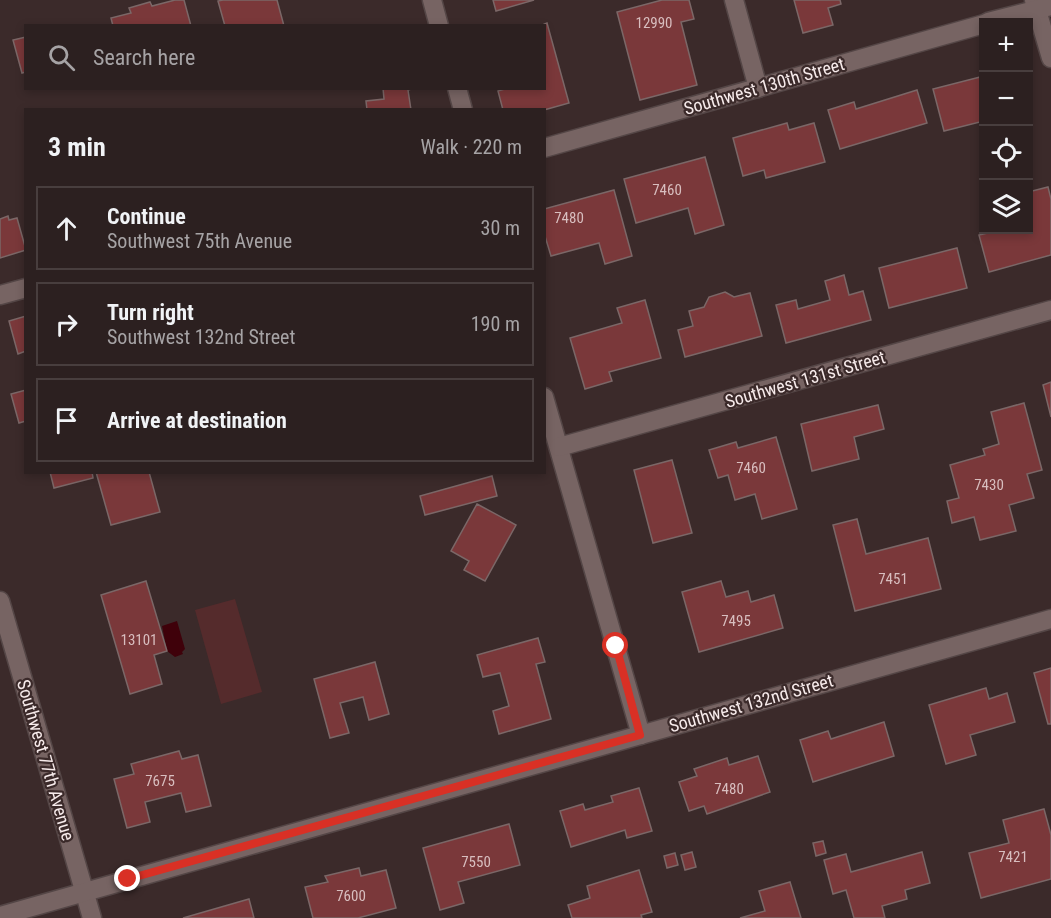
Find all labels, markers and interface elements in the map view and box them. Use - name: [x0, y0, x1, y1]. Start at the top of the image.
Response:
- house number: 12990: [635, 14, 673, 32]
- map controls: [979, 18, 1033, 234]
- button: +: [979, 18, 1033, 72]
- search box: [24, 24, 546, 90]
- icon: search: [45, 41, 78, 74]
- text: Search here: [93, 45, 195, 70]
- street label: Southwest 130th Street: [681, 53, 847, 119]
- button: −: [979, 72, 1033, 126]
- button: locate: [979, 126, 1033, 180]
- text: 3 min: [48, 132, 106, 162]
- text: Walk · 220 m: [421, 135, 522, 159]
- button: layers: [979, 180, 1033, 234]
- house number: 7460: [652, 181, 682, 199]
- text: Continue: [107, 204, 186, 229]
- house number: 7480: [554, 209, 584, 227]
- icon: ahead: [50, 212, 83, 245]
- text: 30 m: [481, 216, 520, 240]
- text: Southwest 75th Avenue: [107, 229, 292, 253]
- text: Turn right: [107, 300, 194, 325]
- icon: right: [50, 308, 83, 341]
- text: 190 m: [471, 312, 520, 336]
- text: Southwest 132nd Street: [107, 325, 295, 349]
- street label: Southwest 131st Street: [723, 346, 887, 412]
- icon: arrive: [50, 404, 83, 437]
- text: Arrive at destination: [107, 408, 287, 433]
- house number: 7460: [736, 459, 766, 477]
- house number: 7430: [974, 476, 1004, 494]
- house number: 7451: [878, 570, 908, 588]
- house number: 7495: [721, 612, 751, 630]
- house number: 13101: [120, 631, 158, 649]
- route start: [602, 632, 628, 658]
- street label: Southwest 132nd Street: [667, 670, 835, 736]
- street label: Southwest 77th Avenue: [13, 677, 79, 843]
- house number: 7675: [145, 772, 175, 790]
- house number: 7480: [714, 780, 744, 798]
- house number: 7421: [998, 848, 1028, 866]
- house number: 7550: [461, 853, 491, 871]
- route end: [114, 865, 140, 891]
- house number: 7600: [336, 887, 366, 905]

